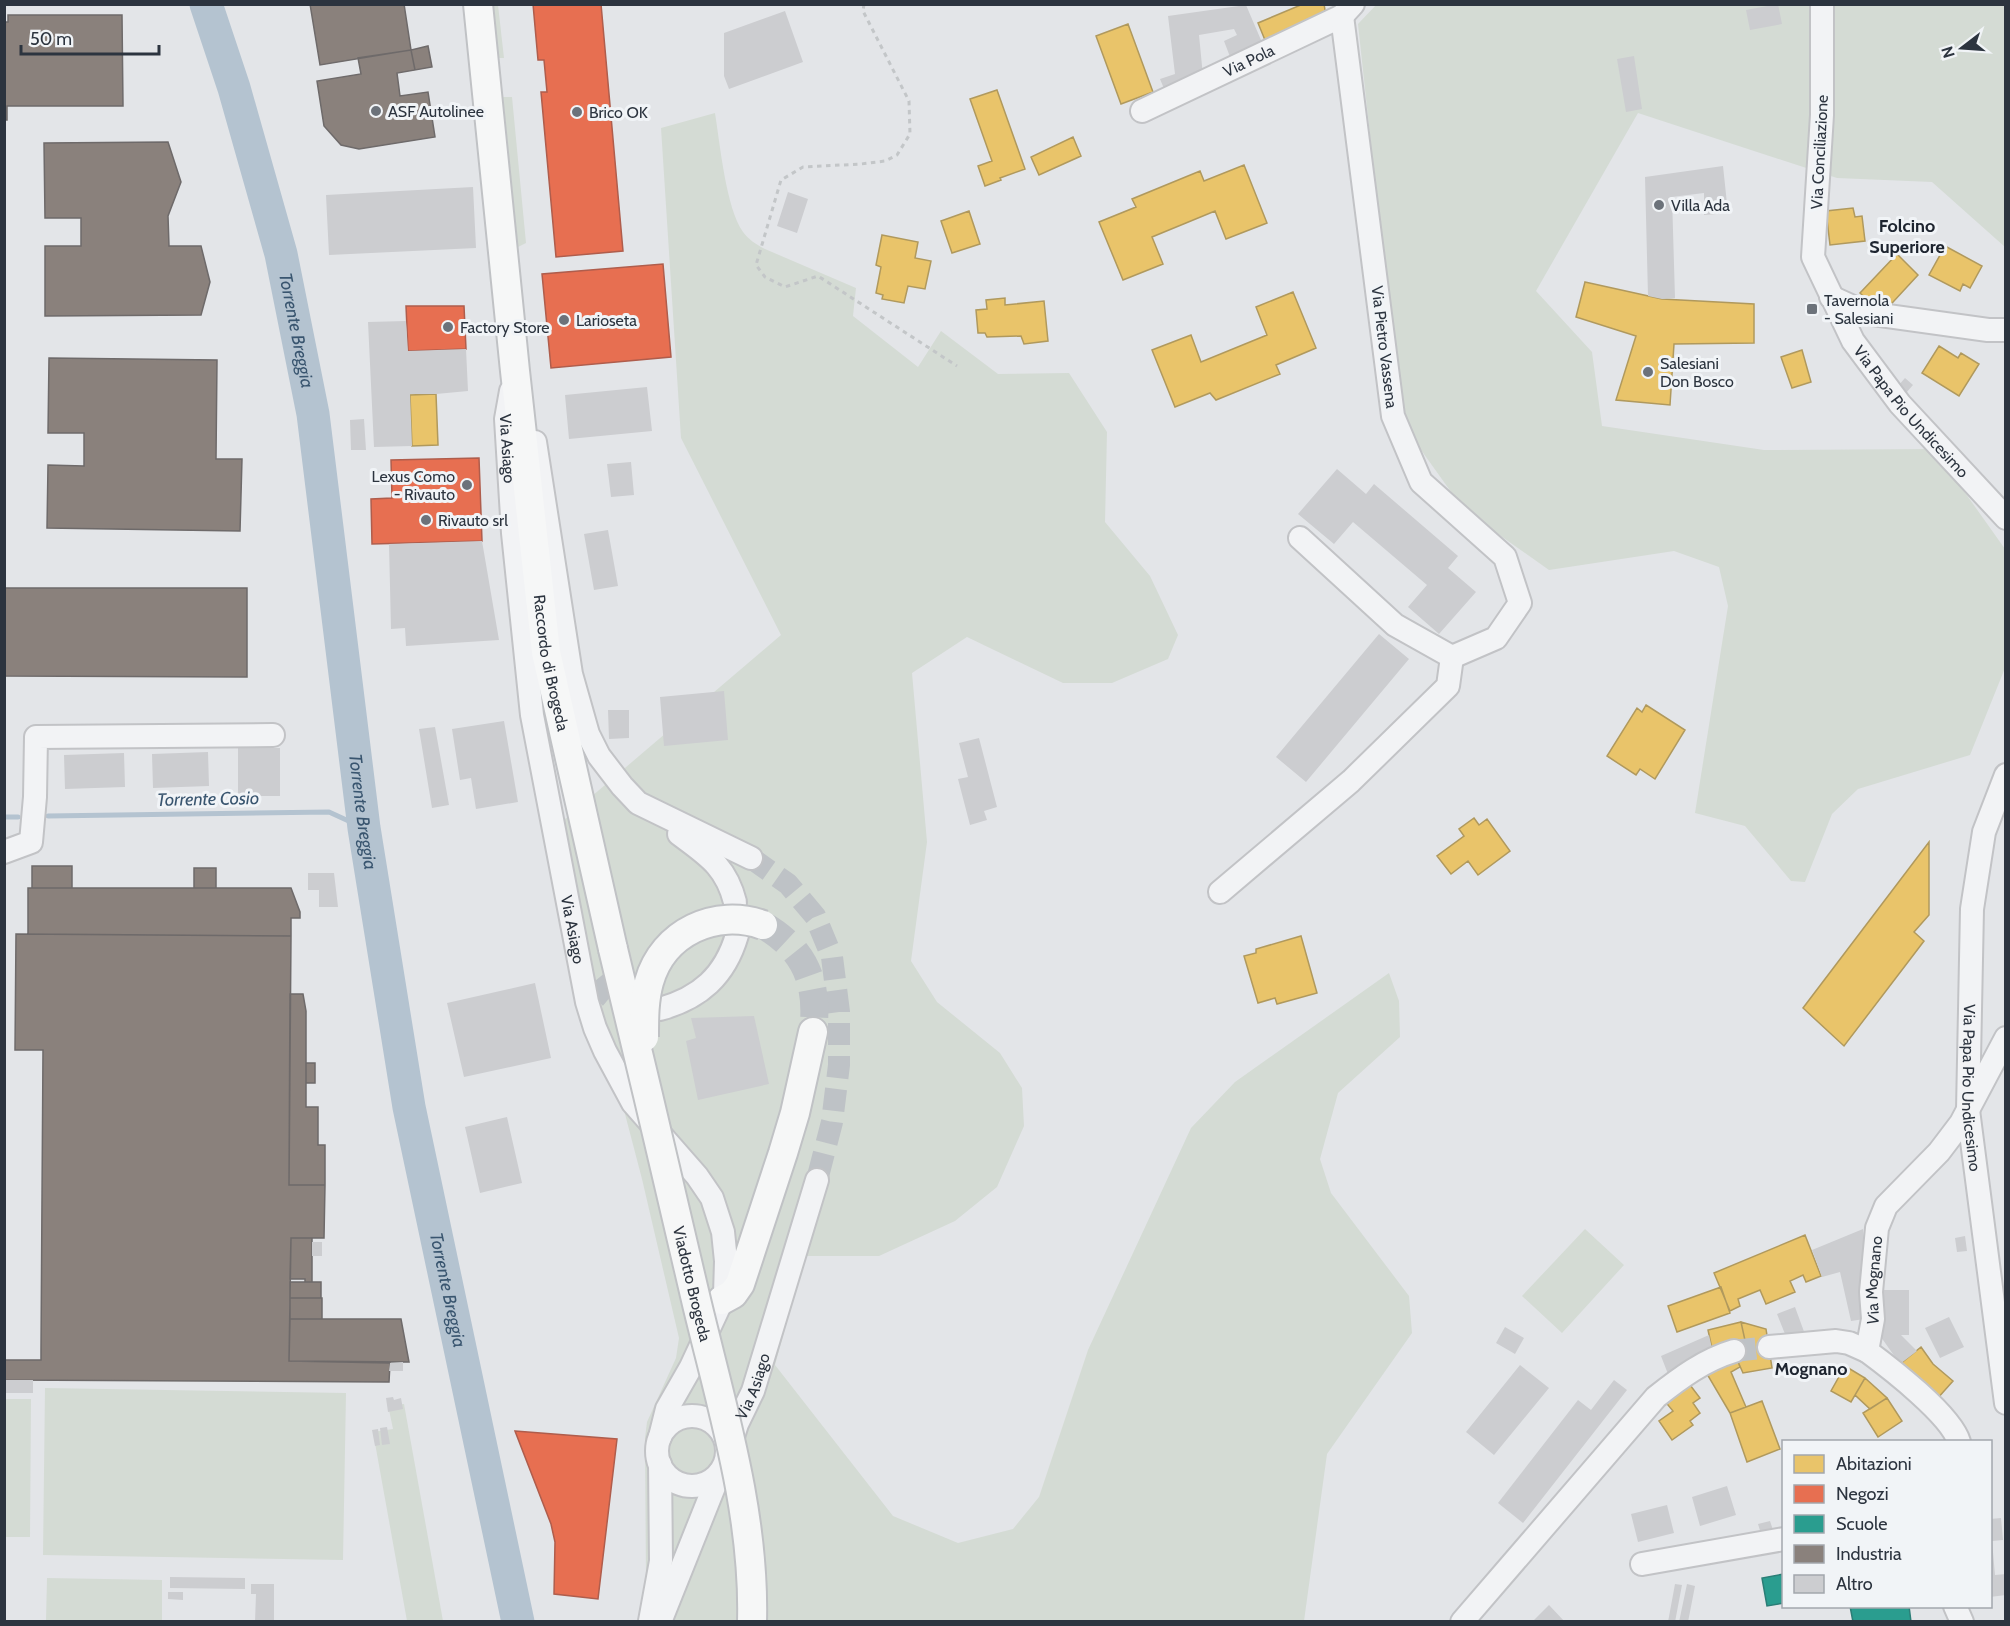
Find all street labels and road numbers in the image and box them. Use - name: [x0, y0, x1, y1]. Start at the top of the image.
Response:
- street label: Via Pola: [1220, 40, 1278, 81]
- street label: Via Conciliazione: [1807, 94, 1832, 210]
- street label: Via Pietro Vassena: [1368, 285, 1401, 410]
- street label: Via Papa Pio Undicesimo: [1850, 342, 1973, 482]
- street label: Via Asiago: [496, 413, 519, 484]
- street label: Raccordo di Brogeda: [530, 594, 573, 733]
- street label: Via Asiago: [557, 894, 589, 966]
- street label: Via Papa Pio Undicesimo: [1958, 1004, 1985, 1173]
- street label: Viadotto Brogeda: [669, 1224, 715, 1344]
- street label: Via Mognano: [1862, 1235, 1886, 1327]
- street label: Via Asiago: [732, 1351, 774, 1423]

